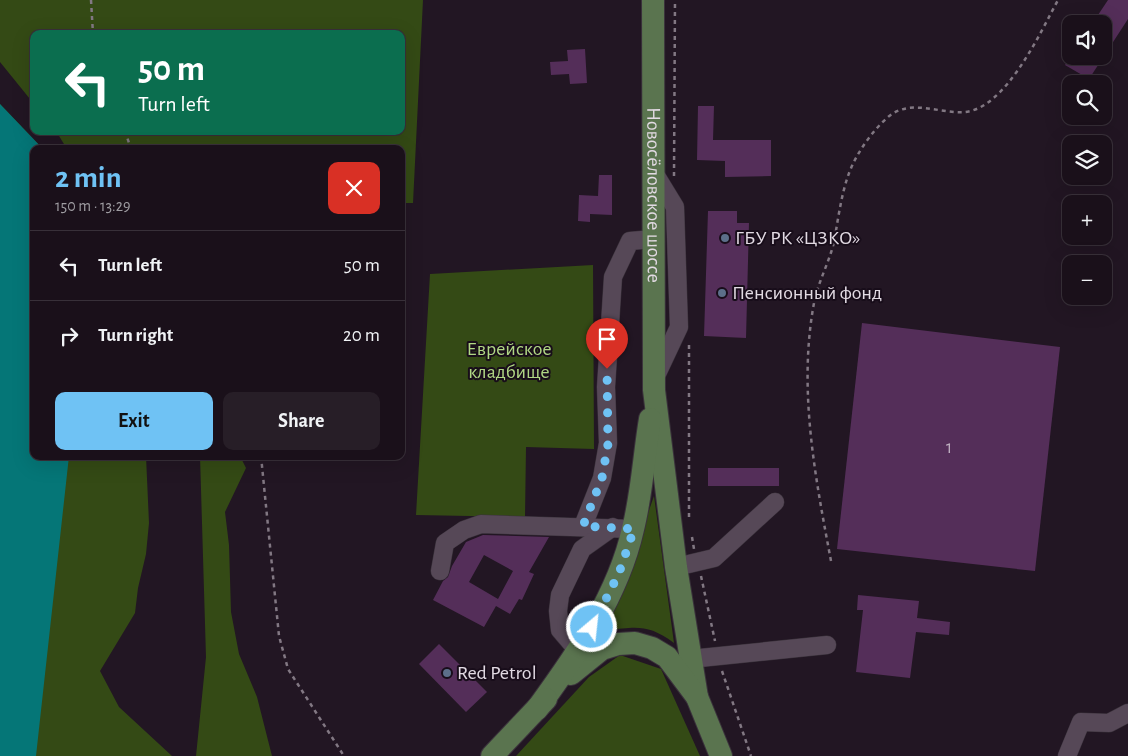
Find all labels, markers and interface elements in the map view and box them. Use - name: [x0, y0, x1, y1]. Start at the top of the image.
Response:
- map controls: [1062, 15, 1112, 305]
- button: sound: [1062, 15, 1112, 65]
- icon: left: [55, 50, 120, 115]
- text: 50 m: [138, 52, 205, 87]
- button: search: [1062, 75, 1112, 125]
- text: Turn left: [138, 93, 210, 115]
- street label: Новосёловское шоссе: [643, 107, 664, 283]
- button: layers: [1062, 135, 1112, 185]
- button: close: [328, 162, 380, 214]
- text: 2 min: [55, 163, 122, 193]
- button: +: [1062, 195, 1112, 245]
- text: 150 m · 13:29: [55, 198, 131, 214]
- place label: ГБУ РК «ЦЗКО»: [735, 228, 860, 248]
- marker: ГБУ РК «ЦЗКО»: [719, 232, 731, 244]
- icon: left: [55, 252, 83, 280]
- button: −: [1062, 255, 1112, 305]
- text: Turn left: [98, 256, 162, 275]
- text: 50 m: [344, 256, 380, 275]
- place label: Пенсионный фонд: [732, 283, 882, 303]
- marker: Пенсионный фонд: [716, 287, 728, 299]
- pin: [586, 318, 628, 369]
- icon: right: [55, 322, 83, 350]
- icon: arrive: [593, 325, 621, 353]
- text: Turn right: [98, 326, 173, 345]
- text: 20 m: [343, 326, 380, 345]
- park label: Еврейское кладбище: [466, 339, 552, 382]
- button: Exit: [55, 392, 213, 450]
- button: Share: [223, 392, 380, 450]
- house number: 1: [946, 439, 952, 457]
- position arrow: [565, 600, 617, 652]
- place label: Red Petrol: [457, 663, 537, 683]
- marker: Red Petrol: [441, 667, 453, 679]

